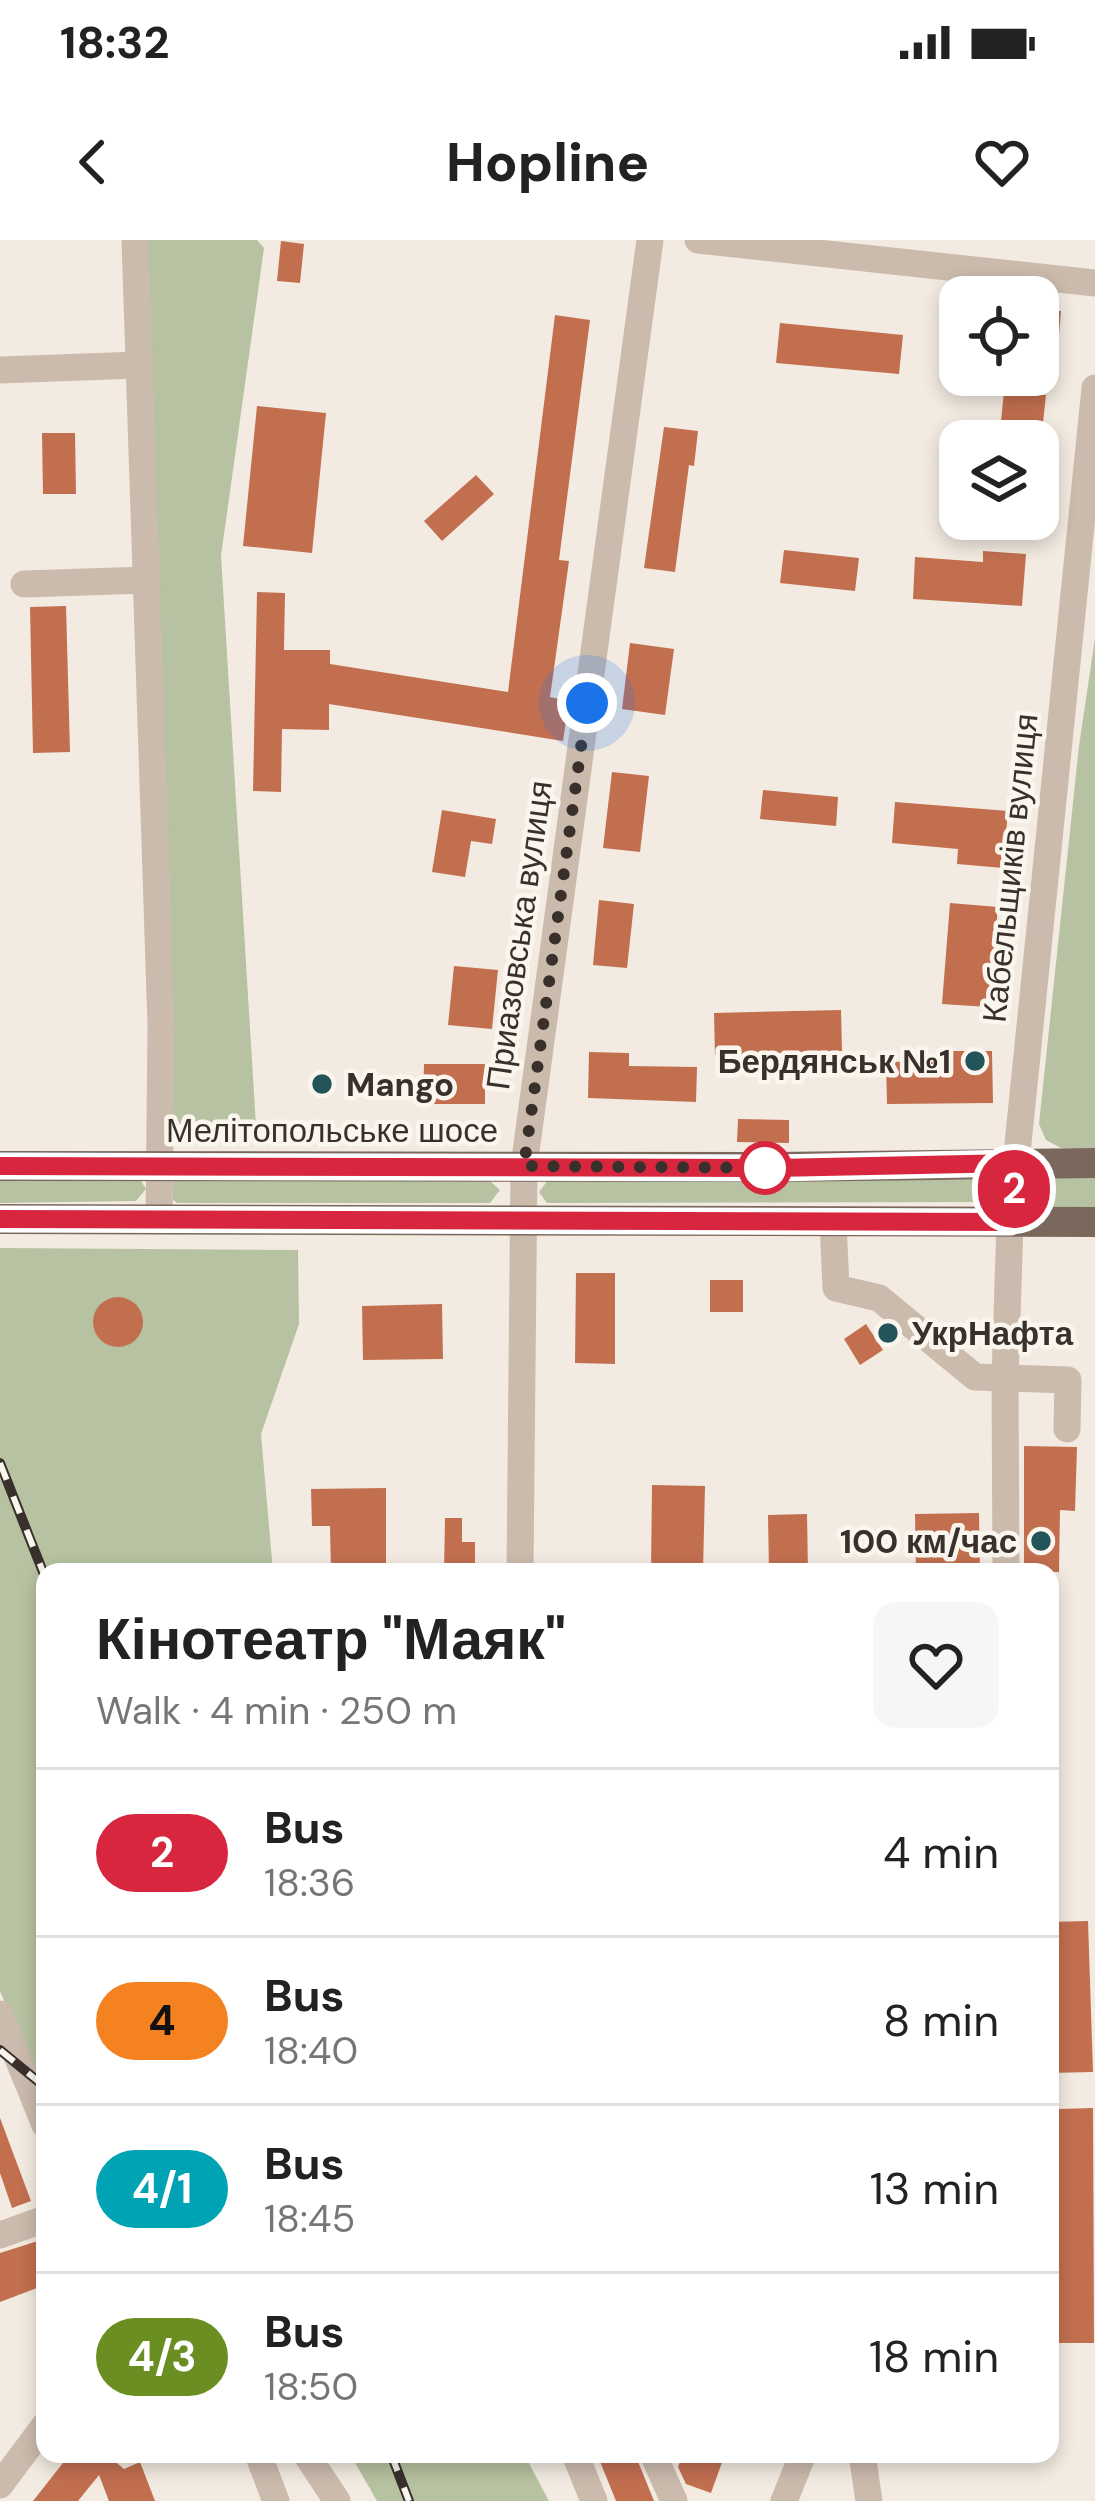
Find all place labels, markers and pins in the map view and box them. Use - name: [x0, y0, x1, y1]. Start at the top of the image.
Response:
- place label: Бердянськ №1: [718, 1040, 951, 1083]
- marker: Бердянськ №1: [962, 1048, 988, 1074]
- place label: Mango: [346, 1063, 454, 1106]
- marker: Mango: [309, 1071, 335, 1097]
- unlabelled marker: [740, 1143, 790, 1193]
- place label: УкрНафта: [912, 1312, 1074, 1355]
- marker: УкрНафта: [875, 1320, 901, 1346]
- place label: 100 км/час: [840, 1520, 1017, 1563]
- marker: 100 км/час: [1028, 1528, 1054, 1554]

